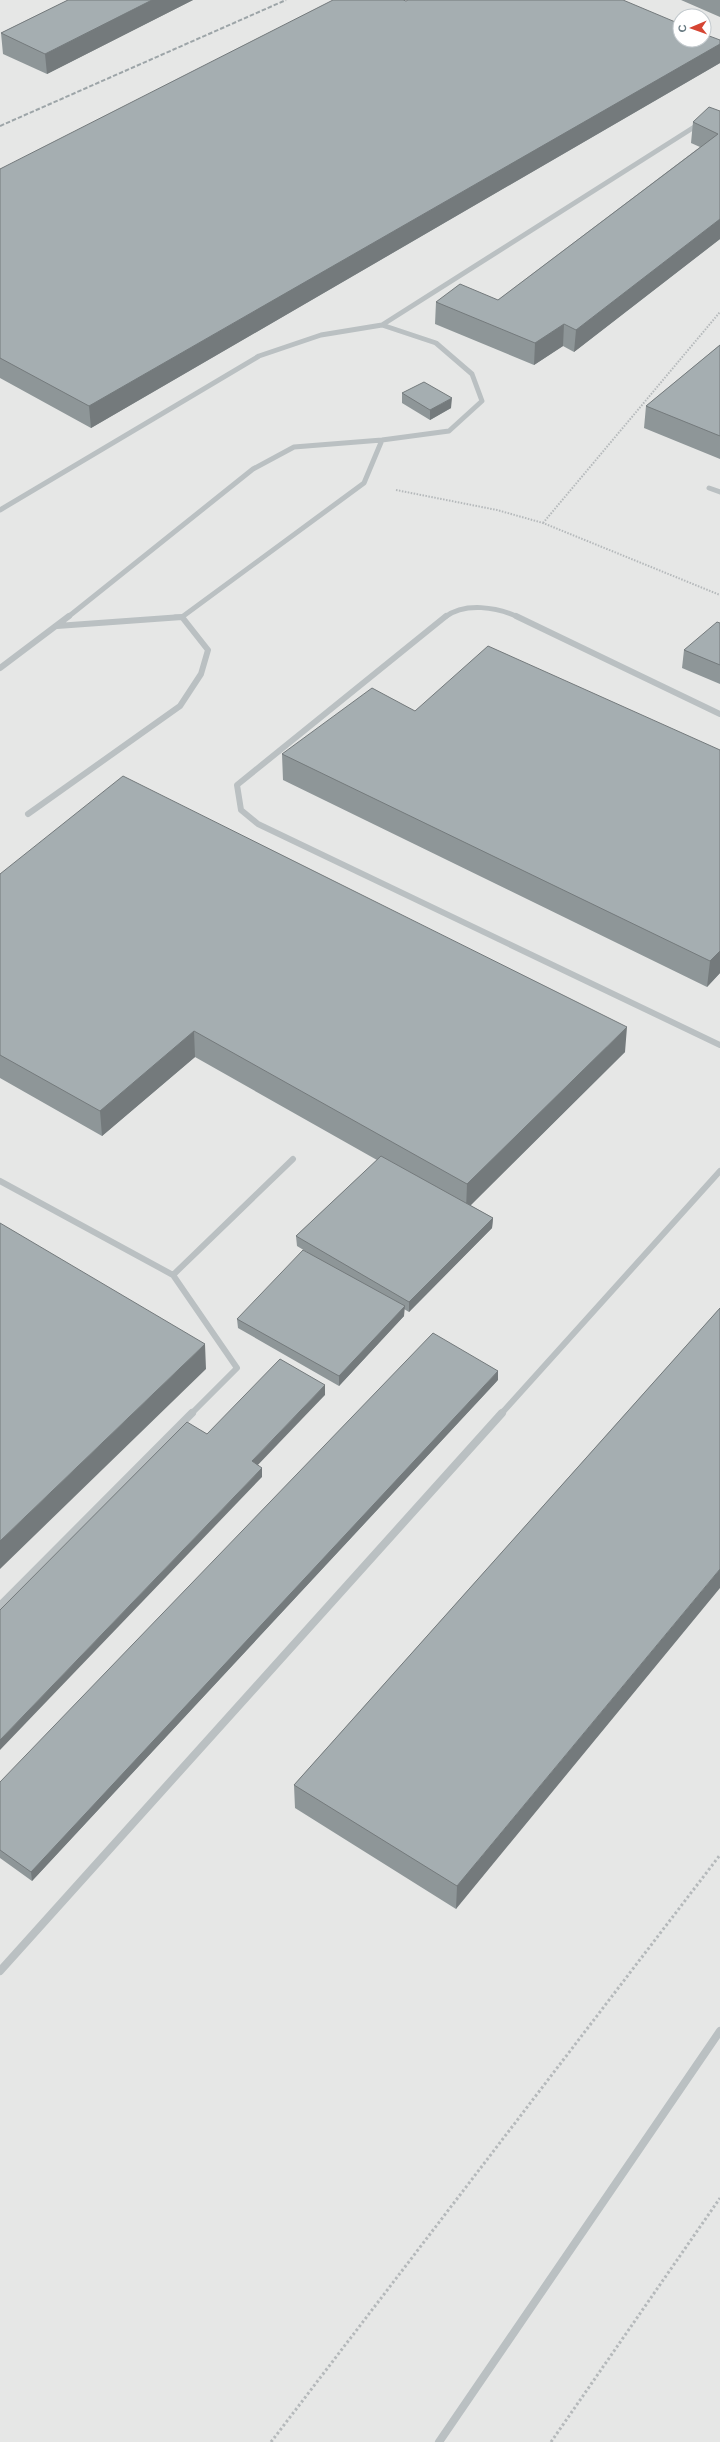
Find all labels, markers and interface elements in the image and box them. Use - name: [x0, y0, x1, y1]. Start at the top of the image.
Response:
- north arrow: [672, 8, 712, 48]
- text: С: [675, 24, 688, 33]

